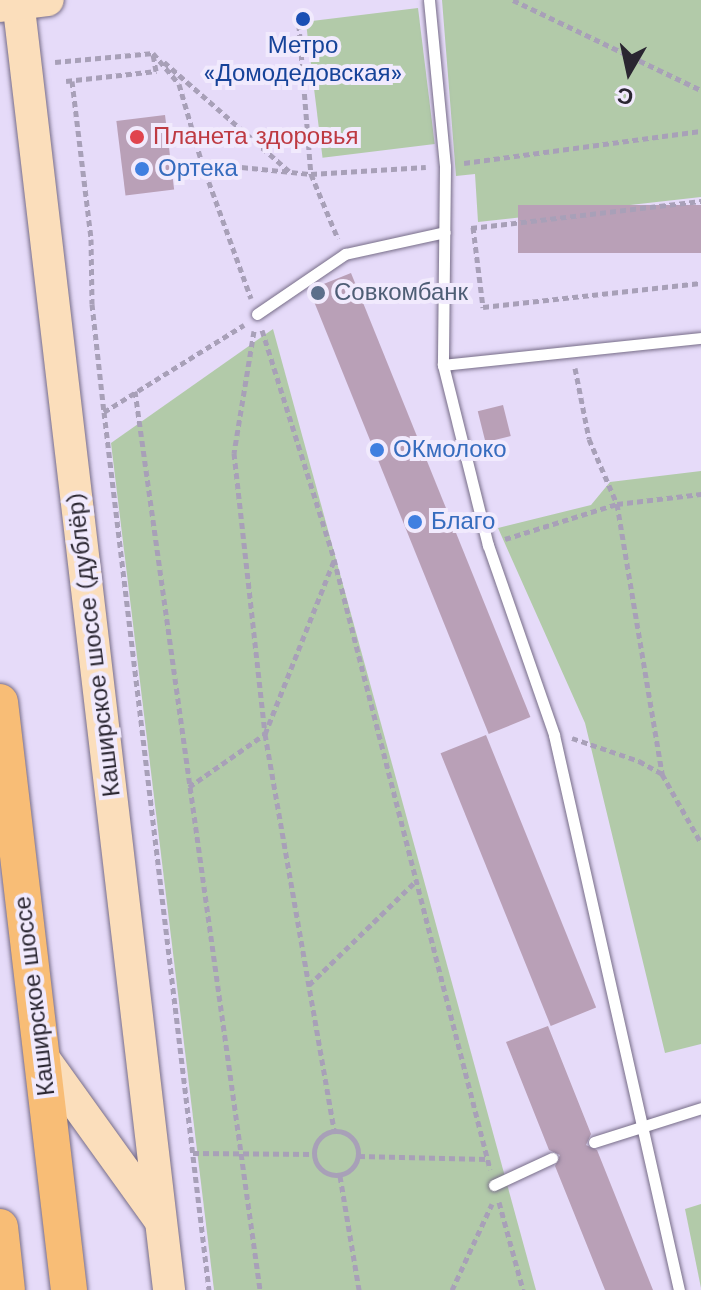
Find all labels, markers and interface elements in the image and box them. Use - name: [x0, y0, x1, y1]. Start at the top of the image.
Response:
- marker: Метро «Домодедовская»: [294, 10, 312, 28]
- place label: Метро «Домодедовская»: [204, 32, 402, 88]
- north arrow: [589, 32, 669, 112]
- text: С: [615, 83, 635, 110]
- place label: Планета здоровья: [153, 123, 358, 151]
- marker: Планета здоровья: [128, 128, 146, 146]
- place label: Ортека: [158, 155, 238, 183]
- marker: Ортека: [133, 160, 151, 178]
- place label: Совкомбанк: [334, 279, 468, 307]
- marker: Совкомбанк: [309, 284, 327, 302]
- place label: ОКмолоко: [393, 436, 507, 464]
- marker: ОКмолоко: [368, 441, 386, 459]
- street label: Каширское шоссе (дублёр): [61, 492, 127, 798]
- place label: Благо: [431, 508, 495, 536]
- marker: Благо: [406, 513, 424, 531]
- street label: Каширское шоссе: [8, 895, 62, 1097]

